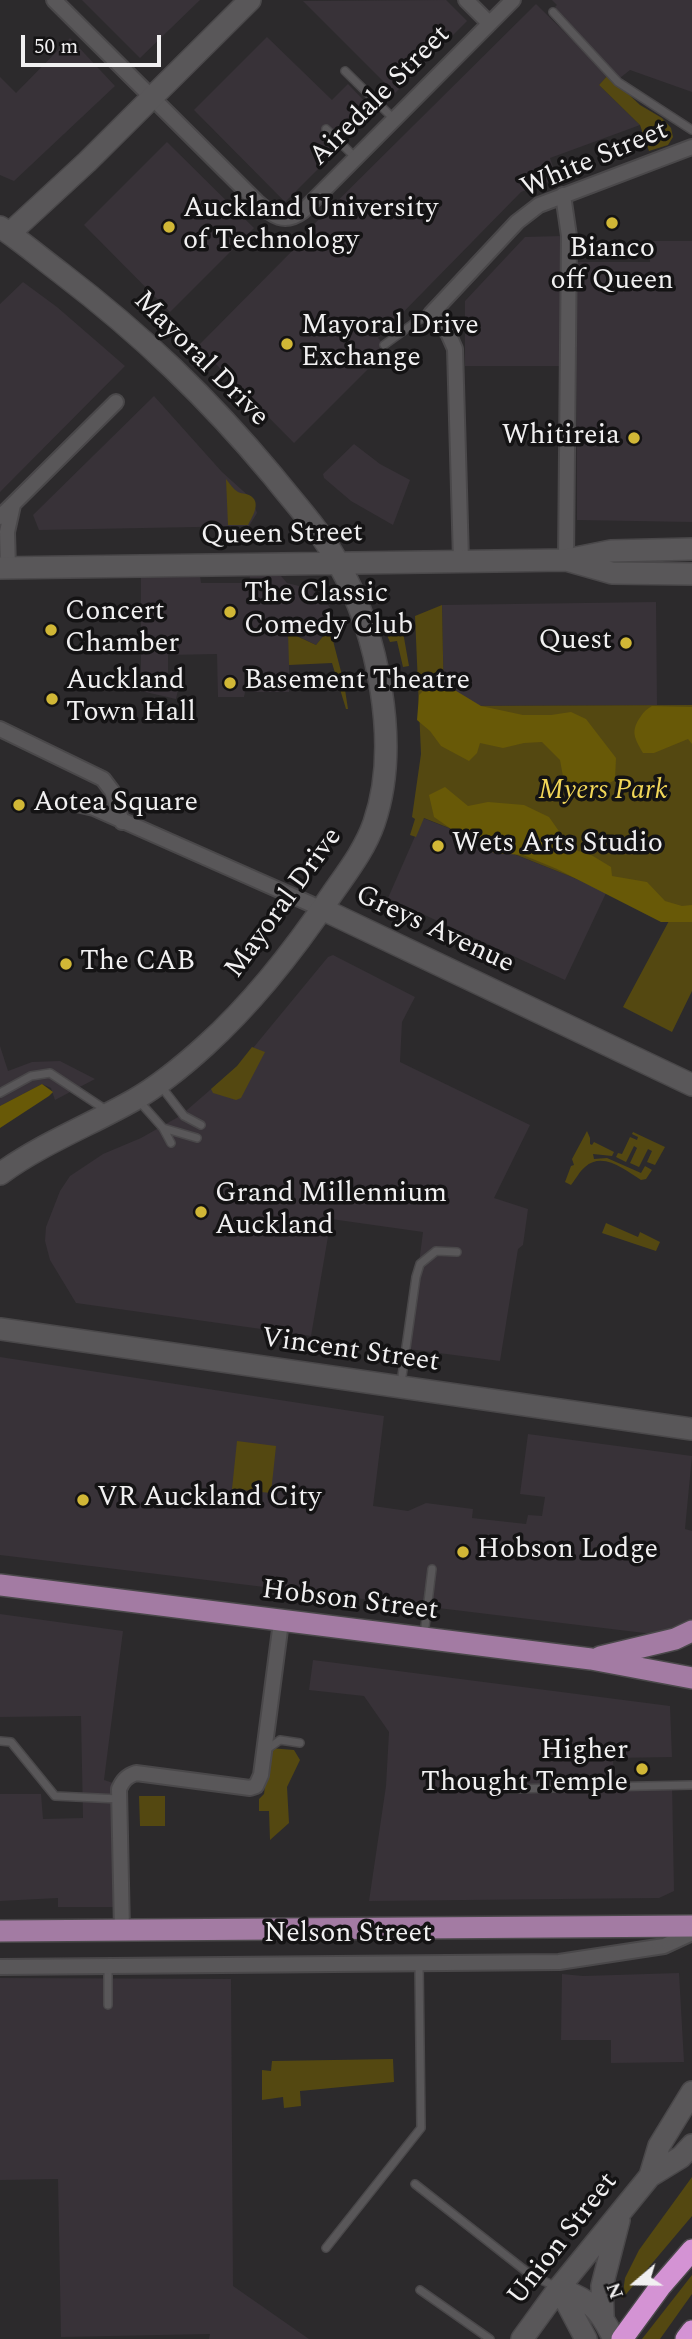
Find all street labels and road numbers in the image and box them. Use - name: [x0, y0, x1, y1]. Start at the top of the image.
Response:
- street label: Airedale Street: [303, 19, 459, 175]
- street label: White Street: [516, 115, 674, 207]
- street label: Mayoral Drive: [125, 285, 275, 435]
- street label: Queen Street: [201, 518, 363, 554]
- street label: Mayoral Drive: [219, 822, 351, 986]
- street label: Greys Avenue: [349, 880, 519, 982]
- street label: Vincent Street: [259, 1323, 441, 1381]
- street label: Hobson Street: [260, 1575, 440, 1629]
- street label: Nelson Street: [264, 1919, 432, 1953]
- street label: Union Street: [502, 2167, 626, 2313]

